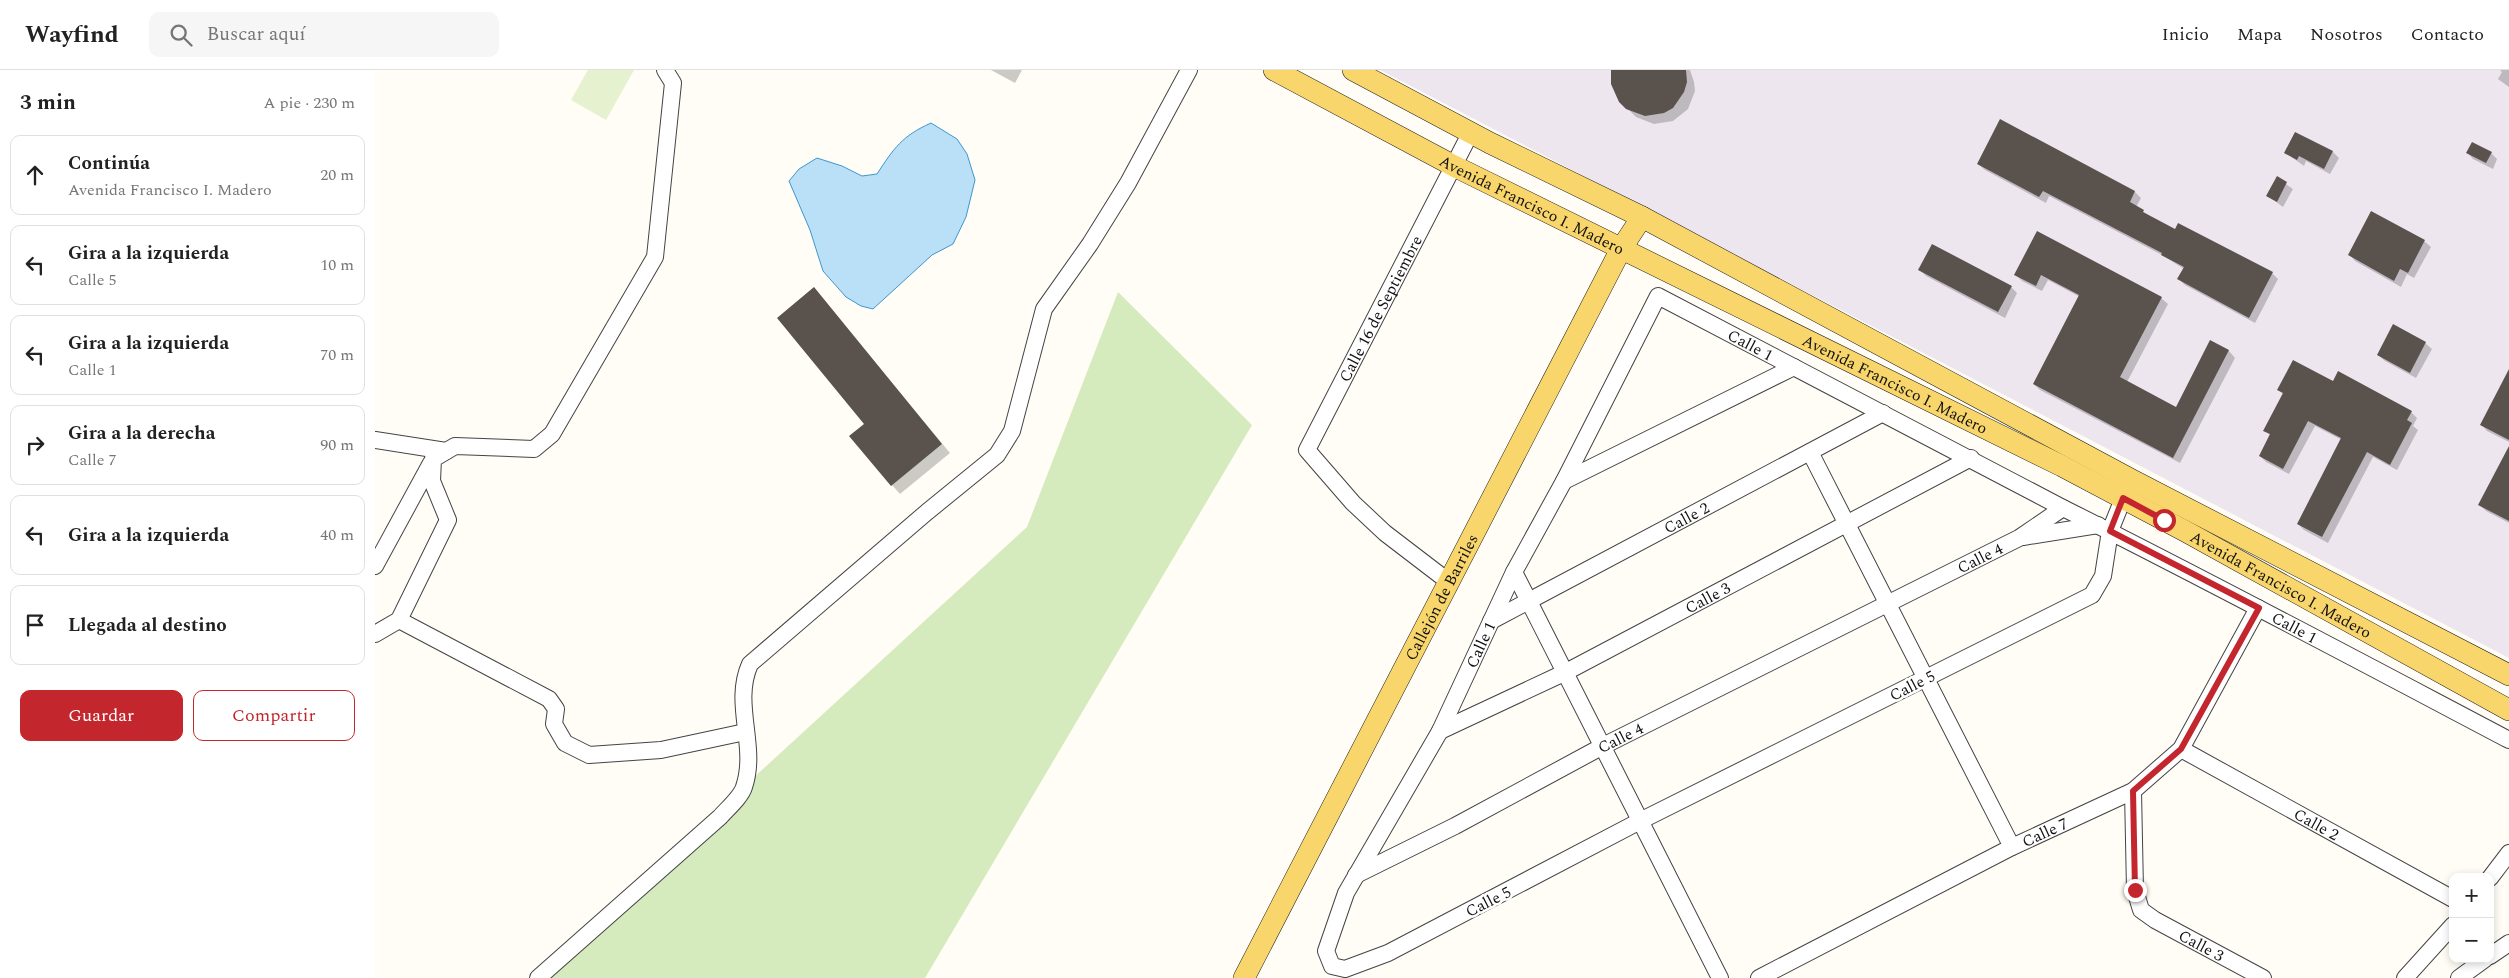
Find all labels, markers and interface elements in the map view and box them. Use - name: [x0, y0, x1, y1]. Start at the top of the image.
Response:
- search box: [149, 12, 499, 57]
- text: Wayfind: [25, 17, 119, 53]
- text: Buscar aquí: [207, 20, 305, 49]
- icon: search: [167, 21, 195, 49]
- text: Inicio: [2162, 21, 2209, 48]
- text: Mapa: [2237, 21, 2282, 48]
- text: Nosotros: [2310, 21, 2383, 48]
- text: Contacto: [2411, 21, 2484, 48]
- text: 3 min: [20, 87, 76, 119]
- text: A pie · 230 m: [263, 91, 355, 115]
- text: Continúa: [68, 149, 150, 178]
- street label: Avenida Francisco I. Madero: [1435, 149, 1628, 261]
- icon: ahead: [21, 161, 49, 189]
- text: 20 m: [320, 163, 354, 187]
- text: Avenida Francisco I. Madero: [68, 178, 272, 202]
- street label: Calle 16 de Septiembre: [1333, 231, 1429, 386]
- text: Gira a la izquierda: [68, 239, 229, 268]
- icon: left: [21, 251, 49, 279]
- text: 10 m: [320, 253, 354, 277]
- text: Calle 5: [68, 268, 117, 292]
- street label: Calle 1: [1723, 324, 1777, 367]
- text: Gira a la izquierda: [68, 329, 229, 358]
- street label: Avenida Francisco I. Madero: [1798, 329, 1992, 440]
- icon: left: [21, 341, 49, 369]
- text: 70 m: [320, 343, 354, 367]
- text: Calle 1: [68, 358, 117, 382]
- text: Gira a la derecha: [68, 419, 215, 448]
- icon: right: [21, 431, 49, 459]
- text: 90 m: [320, 433, 354, 457]
- text: Calle 7: [68, 448, 117, 472]
- street label: Calle 2: [1660, 496, 1714, 540]
- route start: [2153, 509, 2176, 532]
- icon: left: [21, 521, 49, 549]
- text: Gira a la izquierda: [68, 521, 229, 550]
- text: 40 m: [320, 523, 354, 547]
- street label: Avenida Francisco I. Madero: [2186, 525, 2376, 645]
- street label: Callejón de Barriles: [1399, 530, 1485, 665]
- street label: Calle 4: [1953, 537, 2007, 580]
- street label: Calle 3: [1681, 576, 1735, 620]
- street label: Calle 1: [2267, 606, 2321, 650]
- icon: arrive: [21, 611, 49, 639]
- text: Llegada al destino: [68, 611, 227, 640]
- street label: Calle 1: [1460, 618, 1502, 672]
- street label: Calle 5: [1885, 664, 1940, 708]
- button: Guardar: [20, 690, 183, 741]
- button: Compartir: [193, 690, 355, 741]
- street label: Calle 4: [1594, 717, 1648, 760]
- street label: Calle 2: [2289, 802, 2343, 847]
- street label: Calle 7: [2018, 812, 2072, 854]
- map controls: [2449, 873, 2494, 963]
- button: +: [2449, 873, 2494, 918]
- route end: [2124, 879, 2147, 902]
- street label: Calle 5: [1461, 880, 1516, 924]
- button: −: [2449, 918, 2494, 963]
- street label: Calle 3: [2174, 924, 2228, 968]

